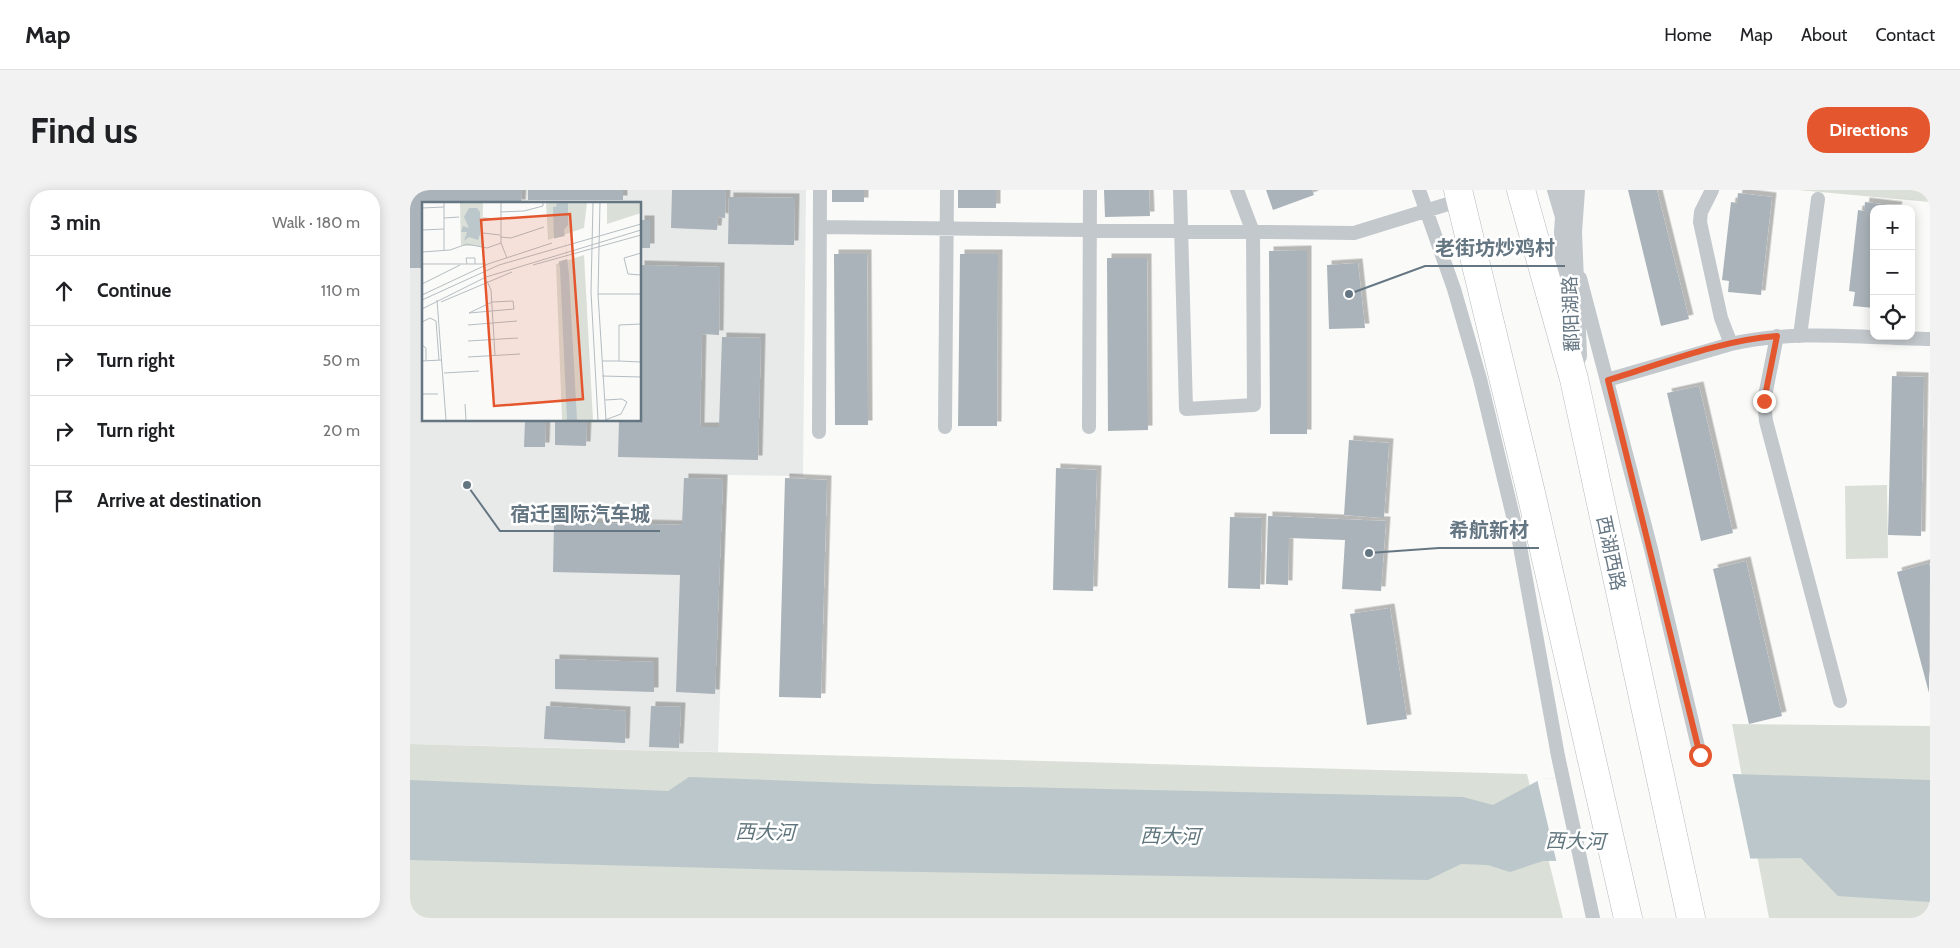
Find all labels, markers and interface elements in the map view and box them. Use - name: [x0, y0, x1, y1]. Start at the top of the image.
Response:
- text: Map: [25, 20, 71, 49]
- text: Home: [1664, 24, 1712, 46]
- text: Map: [1740, 24, 1773, 46]
- text: About: [1801, 24, 1847, 46]
- text: Contact: [1875, 24, 1935, 46]
- button: Directions: [1807, 107, 1930, 153]
- text: Find us: [30, 109, 138, 152]
- inset map: [422, 202, 641, 421]
- map controls: [1870, 205, 1915, 340]
- button: +: [1870, 205, 1915, 250]
- text: 3 min: [50, 210, 101, 235]
- text: Walk · 180 m: [272, 213, 360, 232]
- callout: 老街坊炒鸡村: [1425, 231, 1565, 266]
- text: 老街坊炒鸡村: [1435, 236, 1555, 260]
- button: −: [1870, 250, 1915, 295]
- street label: 鄱阳湖路: [1558, 276, 1584, 352]
- icon: ahead: [50, 277, 78, 305]
- text: Continue: [97, 279, 171, 302]
- text: 110 m: [321, 281, 360, 300]
- button: locate: [1870, 295, 1915, 340]
- icon: right: [50, 347, 78, 375]
- text: Turn right: [97, 349, 175, 372]
- text: 50 m: [323, 351, 360, 370]
- route end: [1753, 390, 1776, 413]
- icon: right: [50, 417, 78, 445]
- text: Turn right: [97, 419, 175, 442]
- text: 20 m: [323, 421, 360, 440]
- icon: arrive: [50, 487, 78, 515]
- text: Arrive at destination: [97, 489, 261, 512]
- callout: 宿迁国际汽车城: [500, 496, 660, 531]
- text: 宿迁国际汽车城: [510, 502, 650, 526]
- callout: 希航新材: [1439, 513, 1539, 548]
- street label: 西湖西路: [1592, 513, 1630, 593]
- text: 希航新材: [1449, 518, 1529, 542]
- route start: [1689, 744, 1712, 767]
- water label: 西大河: [735, 819, 799, 845]
- water label: 西大河: [1140, 823, 1204, 849]
- water label: 西大河: [1545, 828, 1609, 854]

